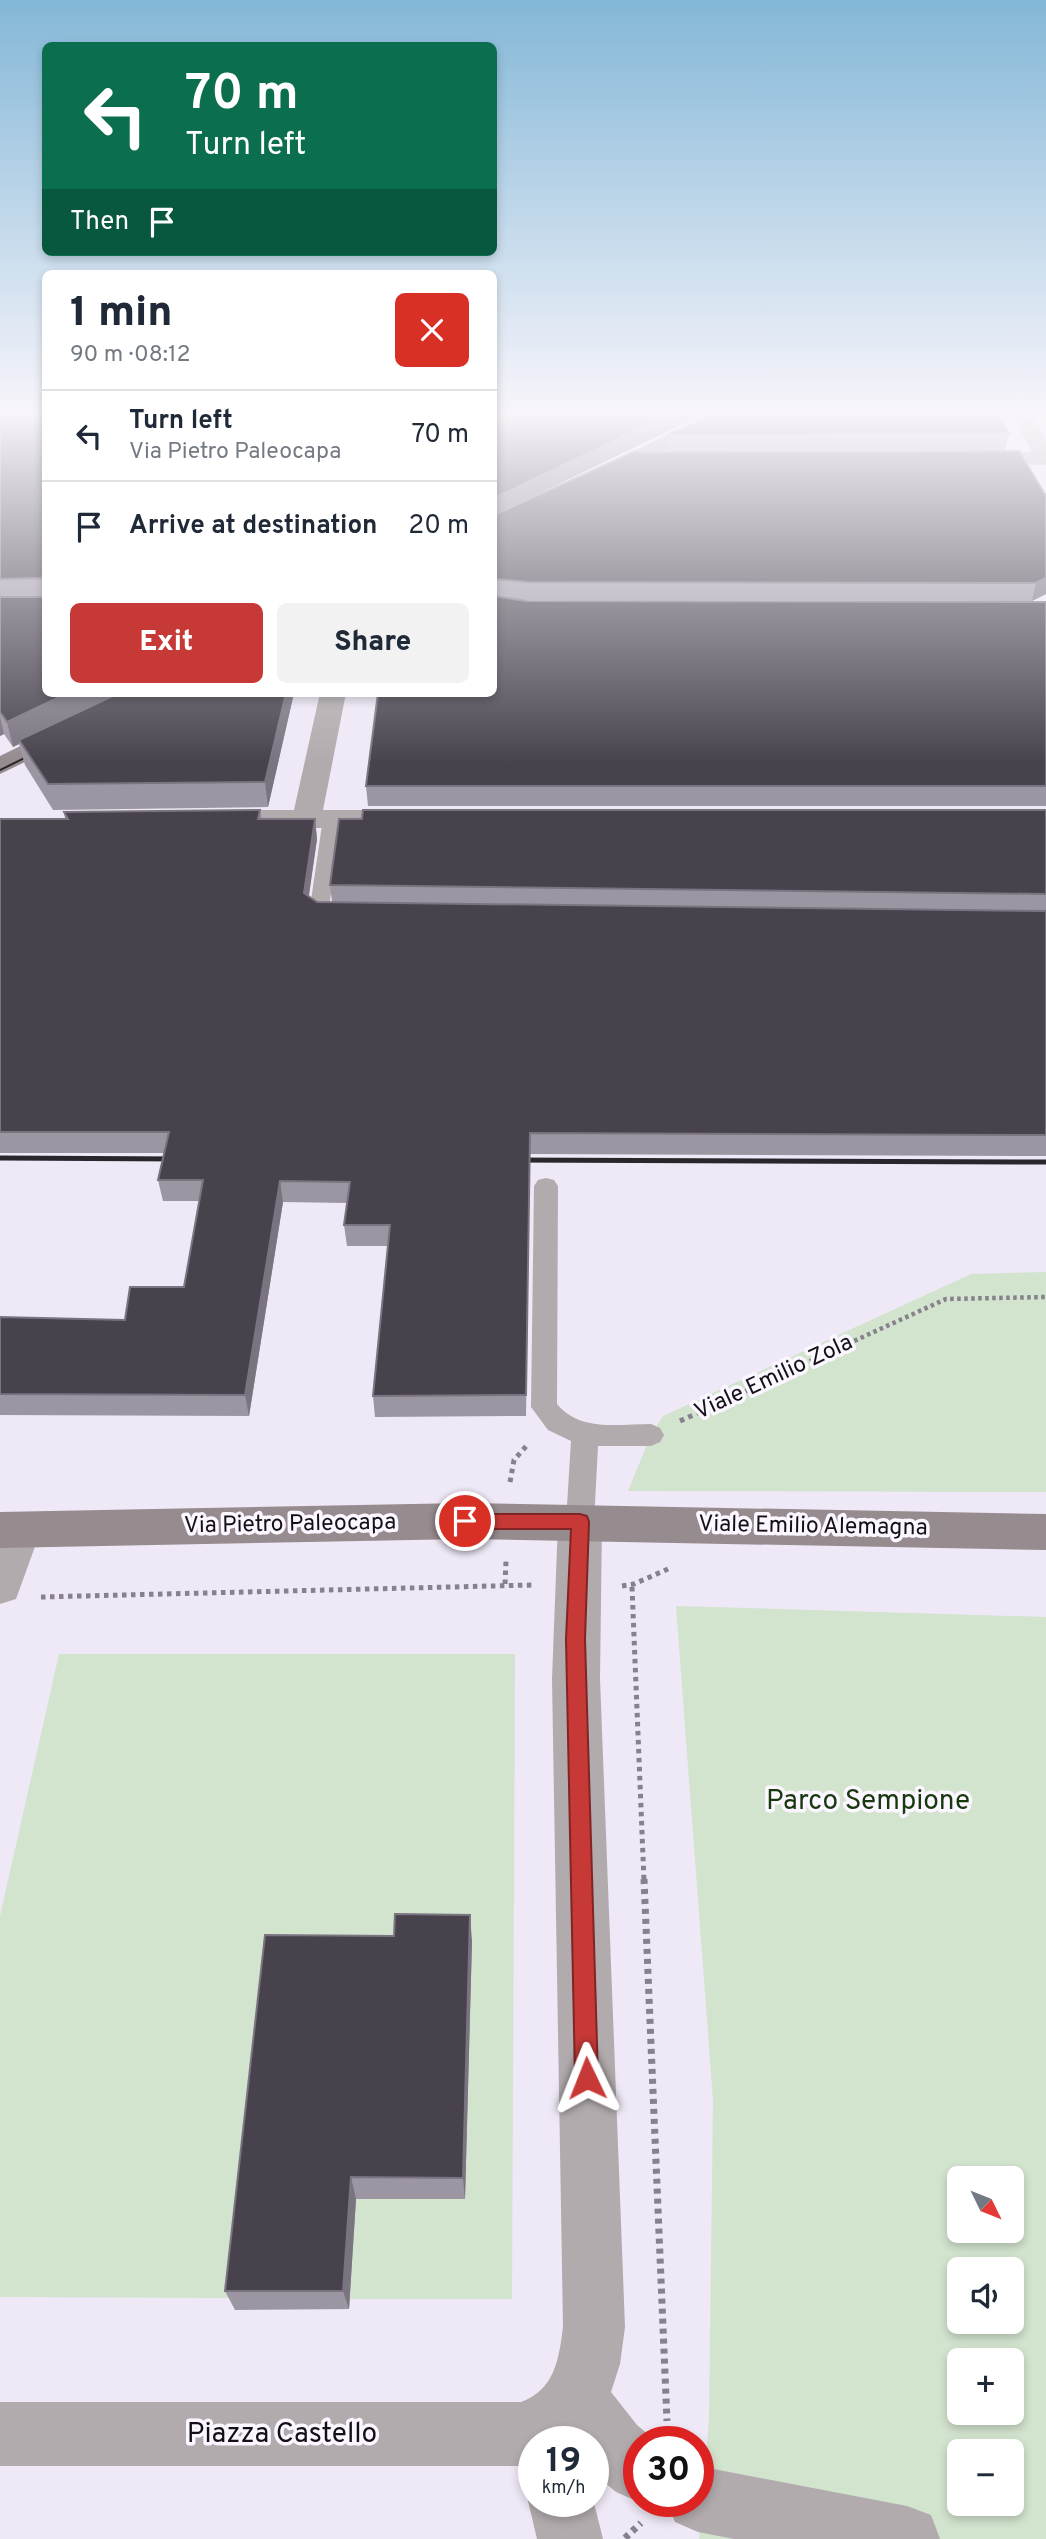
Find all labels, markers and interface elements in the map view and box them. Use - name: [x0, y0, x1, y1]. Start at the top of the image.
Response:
- text: 70 m: [185, 65, 299, 127]
- icon: left: [70, 70, 161, 161]
- text: Turn left: [185, 126, 306, 166]
- icon: arrive: [143, 203, 181, 241]
- text: Then: [70, 206, 129, 239]
- text: 1 min: [70, 288, 173, 341]
- button: close: [395, 293, 469, 367]
- text: 90 m · 08:12: [70, 341, 191, 370]
- text: Turn left: [129, 405, 233, 438]
- icon: left: [70, 417, 108, 455]
- text: 70 m: [411, 419, 469, 452]
- text: Via Pietro Paleocapa: [129, 438, 341, 467]
- icon: arrive: [70, 508, 108, 546]
- text: Arrive at destination: [129, 510, 377, 543]
- text: 20 m: [408, 510, 469, 543]
- button: Exit: [70, 603, 263, 683]
- button: Share: [277, 603, 469, 683]
- street label: Viale Emilio Zola: [690, 1329, 858, 1427]
- pin: [435, 1491, 495, 1551]
- icon: arrive: [446, 1502, 484, 1540]
- street label: Via Pietro Paleocapa: [184, 1509, 396, 1541]
- street label: Viale Emilio Alemagna: [698, 1510, 928, 1544]
- park label: Parco Sempione: [766, 1784, 970, 1820]
- position arrow: [550, 2041, 624, 2115]
- north arrow: [947, 2166, 1024, 2244]
- map controls: [947, 2166, 1024, 2516]
- button: sound: [947, 2257, 1024, 2334]
- button: +: [947, 2348, 1024, 2425]
- street label: Piazza Castello: [187, 2417, 377, 2453]
- speed limit sign: 30: [623, 2426, 714, 2517]
- button: −: [947, 2439, 1024, 2516]
- text: 19: [546, 2440, 581, 2484]
- text: km/h: [542, 2477, 585, 2500]

